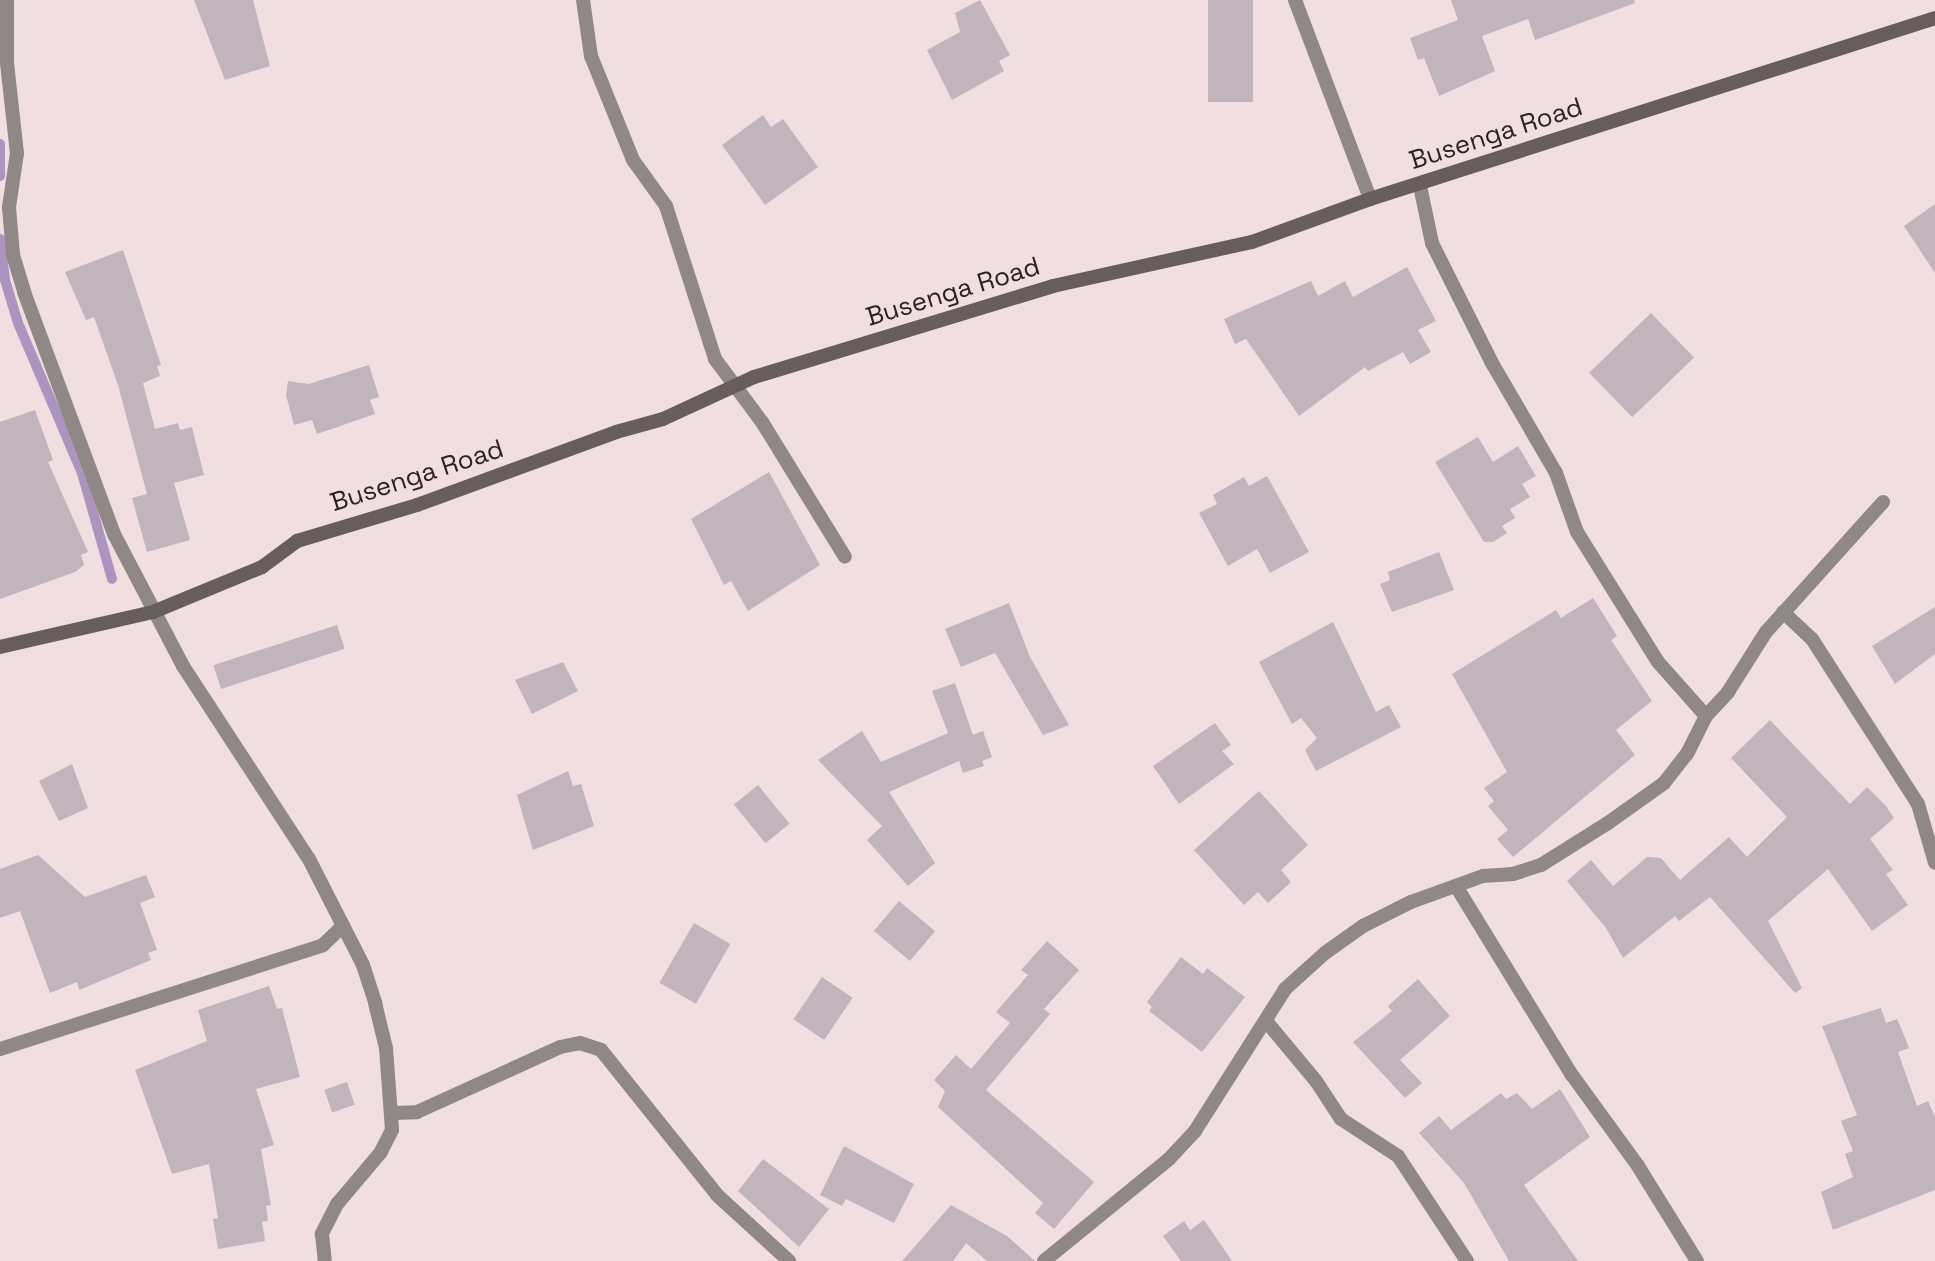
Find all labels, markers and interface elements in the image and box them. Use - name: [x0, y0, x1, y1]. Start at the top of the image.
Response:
- street label: Busenga Road: [1405, 91, 1587, 177]
- street label: Busenga Road: [862, 251, 1044, 333]
- street label: Busenga Road: [326, 433, 508, 519]

